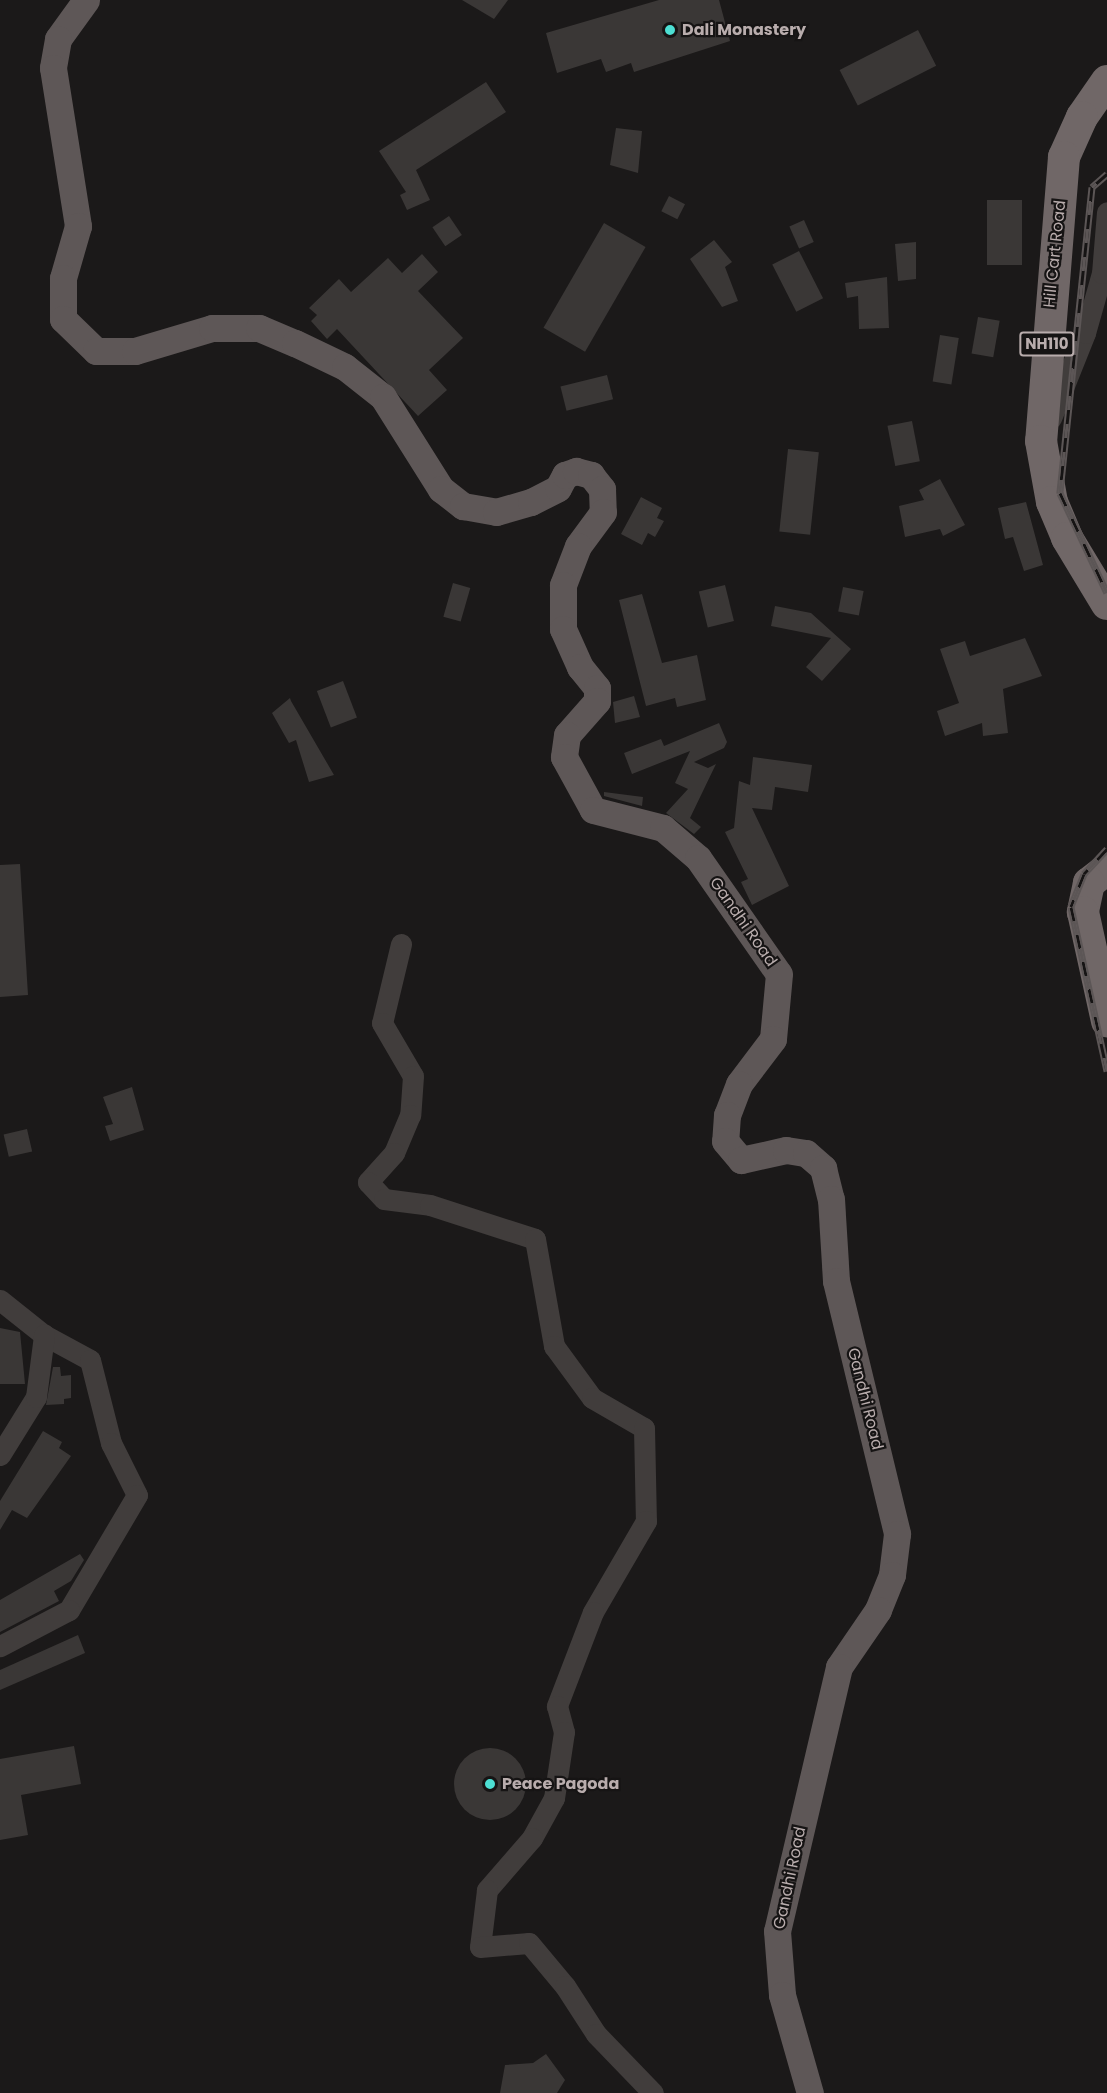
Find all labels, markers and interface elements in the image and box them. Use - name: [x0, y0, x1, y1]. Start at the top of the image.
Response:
- place label: Dali Monastery: [682, 20, 806, 40]
- marker: Dali Monastery: [663, 23, 677, 37]
- street label: Hill Cart Road: [1040, 199, 1070, 309]
- road number: NH110: [1018, 332, 1076, 356]
- street label: Gandhi Road: [705, 874, 781, 970]
- street label: Gandhi Road: [843, 1346, 887, 1452]
- place label: Peace Pagoda: [502, 1774, 619, 1794]
- marker: Peace Pagoda: [483, 1777, 497, 1791]
- street label: Gandhi Road: [770, 1825, 810, 1931]

